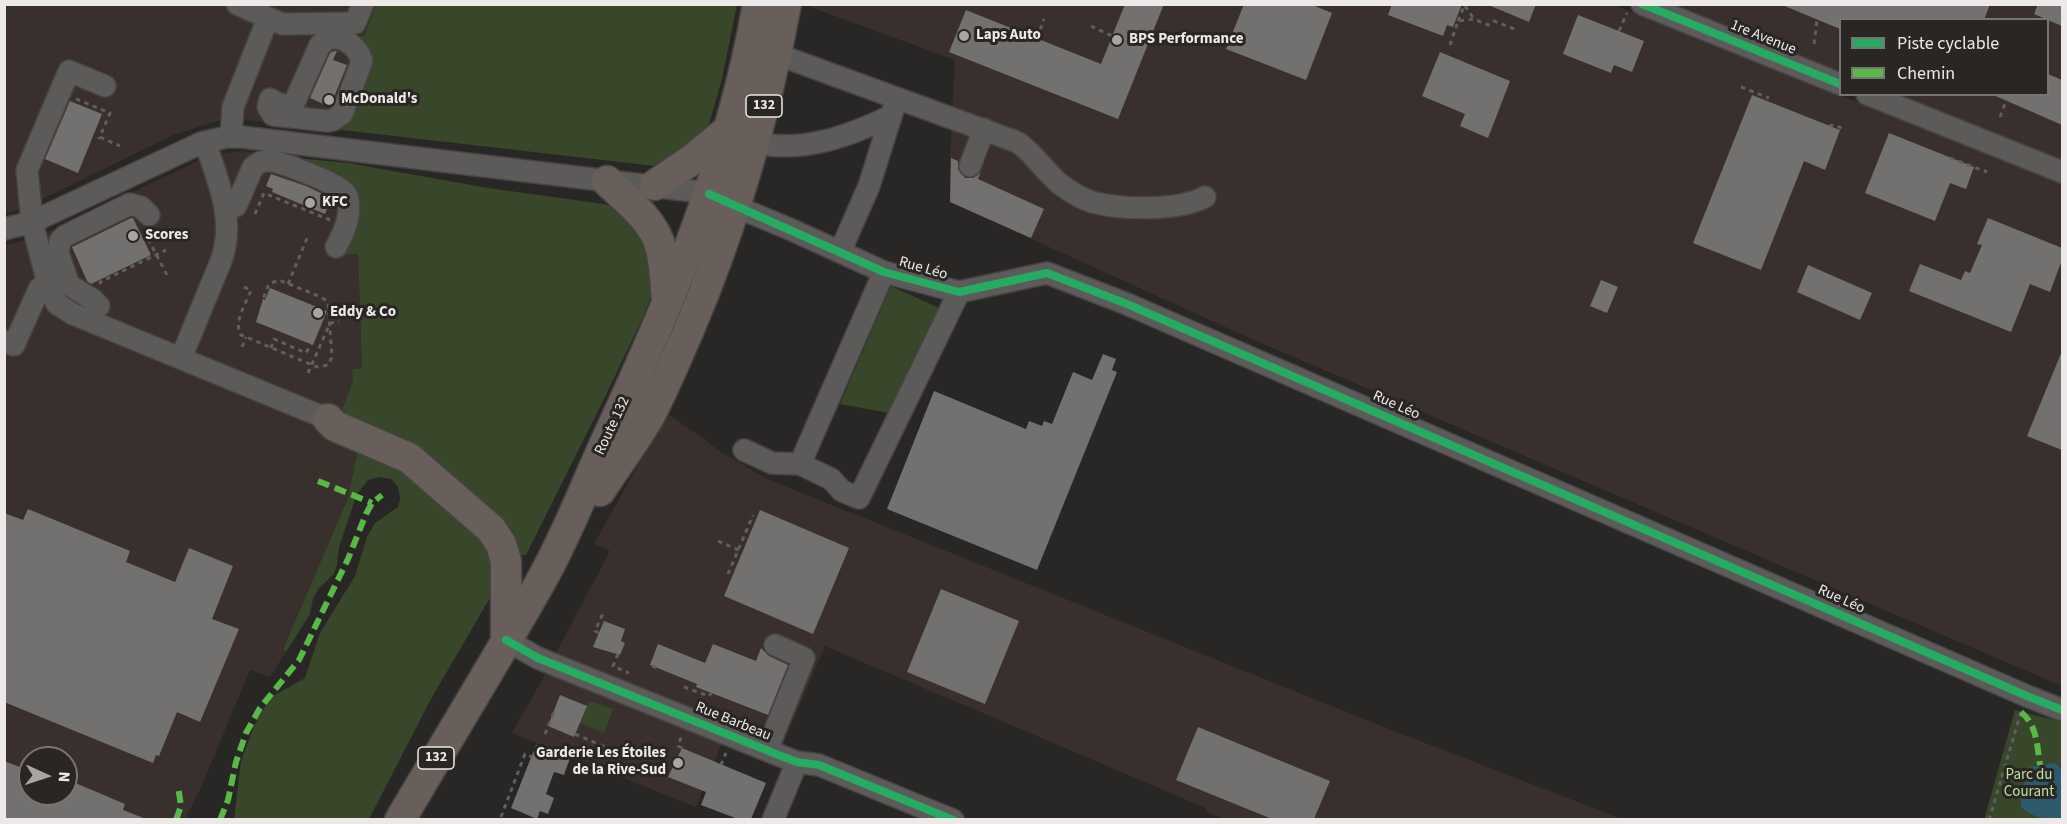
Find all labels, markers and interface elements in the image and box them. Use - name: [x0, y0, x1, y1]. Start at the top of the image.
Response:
- street label: 1re Avenue: [1728, 17, 1798, 59]
- legend: [1839, 18, 2049, 96]
- place label: Laps Auto: [976, 27, 1041, 45]
- marker: Laps Auto: [957, 29, 971, 43]
- place label: BPS Performance: [1129, 31, 1244, 49]
- text: Piste cyclable: [1897, 31, 1999, 56]
- marker: BPS Performance: [1110, 33, 1124, 47]
- text: Chemin: [1897, 61, 1955, 86]
- place label: McDonald's: [341, 91, 418, 109]
- marker: McDonald's: [322, 93, 336, 107]
- road number: 132: [746, 95, 782, 117]
- place label: KFC: [322, 194, 348, 212]
- marker: KFC: [303, 196, 317, 210]
- place label: Scores: [145, 227, 189, 245]
- marker: Scores: [126, 229, 140, 243]
- street label: Rue Léo: [897, 253, 949, 285]
- place label: Eddy & Co: [330, 304, 396, 322]
- marker: Eddy & Co: [311, 306, 325, 320]
- street label: Rue Léo: [1370, 388, 1422, 424]
- street label: Route 132: [592, 394, 634, 458]
- street label: Rue Léo: [1815, 582, 1867, 618]
- street label: Rue Barbeau: [693, 699, 773, 745]
- place label: Garderie Les Étoiles de la Rive-Sud: [536, 745, 666, 780]
- north arrow: [18, 746, 78, 806]
- road number: 132: [418, 747, 454, 769]
- marker: Garderie Les Étoiles de la Rive-Sud: [671, 756, 685, 770]
- park label: Parc du Courant: [2004, 767, 2054, 802]
- text: N: [53, 771, 75, 783]

